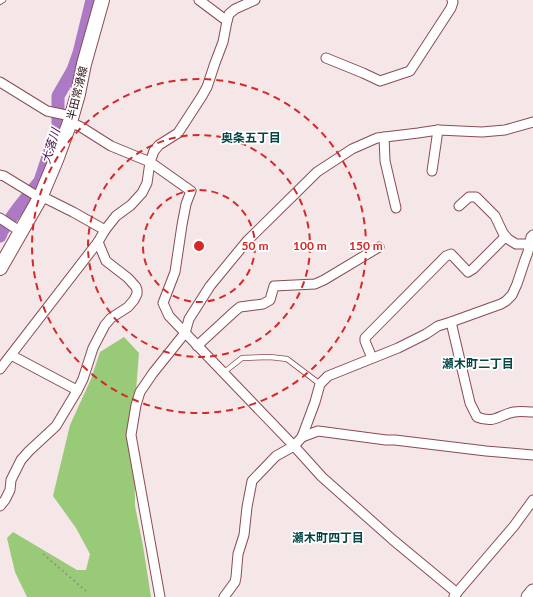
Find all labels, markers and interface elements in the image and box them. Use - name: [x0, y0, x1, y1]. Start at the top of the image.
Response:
- street label: 半田常滑線: [64, 65, 89, 121]
- water label: 大落川: [38, 125, 64, 165]
- district label: 奥条五丁目: [221, 130, 281, 145]
- text: 50 m: [242, 238, 268, 253]
- text: 100 m: [293, 238, 327, 253]
- text: 150 m: [349, 238, 383, 253]
- centre of rings: [192, 239, 206, 253]
- district label: 瀬木町二丁目: [442, 356, 514, 371]
- district label: 瀬木町四丁目: [292, 530, 364, 545]

